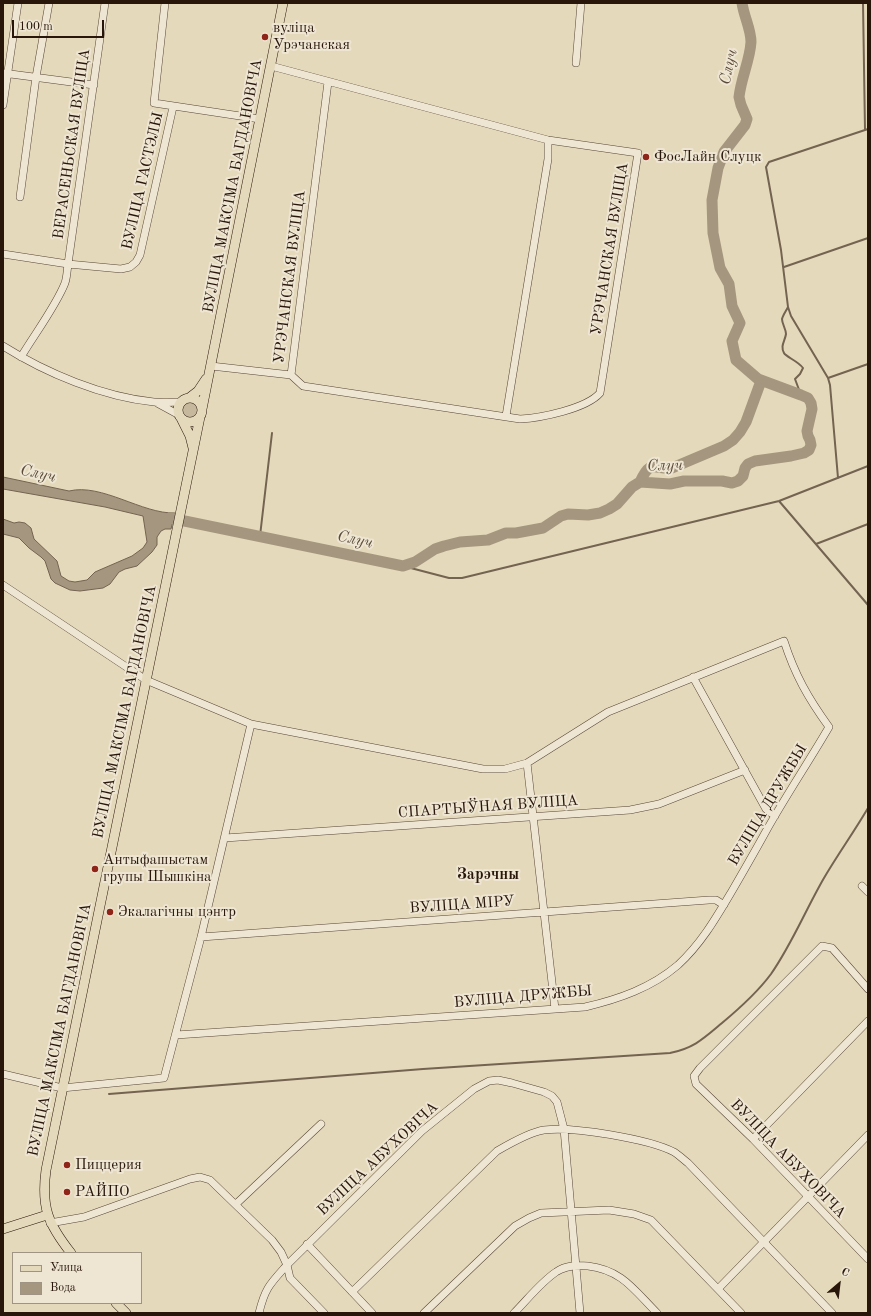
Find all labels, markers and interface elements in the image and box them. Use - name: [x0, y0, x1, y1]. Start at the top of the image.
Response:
- scale bar: [14, 12, 106, 38]
- place label: вуліца Урэчанская: [273, 19, 350, 54]
- text: 100 m: [19, 21, 53, 33]
- marker: вуліца Урэчанская: [260, 32, 270, 42]
- water label: Случ: [716, 47, 742, 87]
- street label: ВЕРАСЕНЬСКАЯ ВУЛІЦА: [50, 48, 94, 240]
- street label: ВУЛІЦА МАКСІМА БАГДАНОВІЧА: [200, 57, 266, 315]
- street label: ВУЛІЦА ГАСТЭЛЫ: [118, 110, 168, 252]
- place label: ФосЛайн Слуцк: [654, 148, 761, 166]
- marker: ФосЛайн Слуцк: [641, 152, 651, 162]
- street label: УРЭЧАНСКАЯ ВУЛІЦА: [587, 162, 633, 336]
- street label: УРЭЧАНСКАЯ ВУЛІЦА: [270, 189, 310, 365]
- water label: Случ: [647, 456, 683, 476]
- water label: Случ: [18, 461, 58, 487]
- water label: Случ: [335, 527, 375, 553]
- street label: ВУЛІЦА МАКСІМА БАГДАНОВІЧА: [89, 584, 161, 840]
- street label: ВУЛІЦА ДРУЖБЫ: [725, 741, 811, 869]
- street label: СПАРТЫЎНАЯ ВУЛІЦА: [397, 792, 579, 822]
- place label: Антыфашыстам групы Шышкіна: [103, 851, 212, 886]
- marker: Антыфашыстам групы Шышкіна: [90, 864, 100, 874]
- district label: Зарэчны: [457, 865, 519, 885]
- street label: ВУЛІЦА МІРУ: [409, 892, 515, 918]
- street label: ВУЛІЦА МАКСІМА БАГДАНОВІЧА: [24, 902, 96, 1158]
- place label: Экалагічны цэнтр: [118, 903, 236, 921]
- marker: Экалагічны цэнтр: [105, 907, 115, 917]
- street label: ВУЛІЦА ДРУЖБЫ: [453, 982, 593, 1012]
- street label: ВУЛІЦА АБУХОВІЧА: [726, 1096, 850, 1222]
- street label: ВУЛІЦА АБУХОВІЧА: [314, 1098, 442, 1220]
- place label: Пиццерия: [75, 1156, 142, 1174]
- marker: Пиццерия: [62, 1160, 72, 1170]
- place label: РАЙПО: [75, 1183, 129, 1201]
- marker: РАЙПО: [62, 1187, 72, 1197]
- legend: [12, 1252, 142, 1304]
- text: Улица: [50, 1262, 83, 1274]
- north arrow: [819, 1264, 859, 1304]
- text: С: [839, 1266, 851, 1280]
- text: Вода: [50, 1282, 76, 1294]

